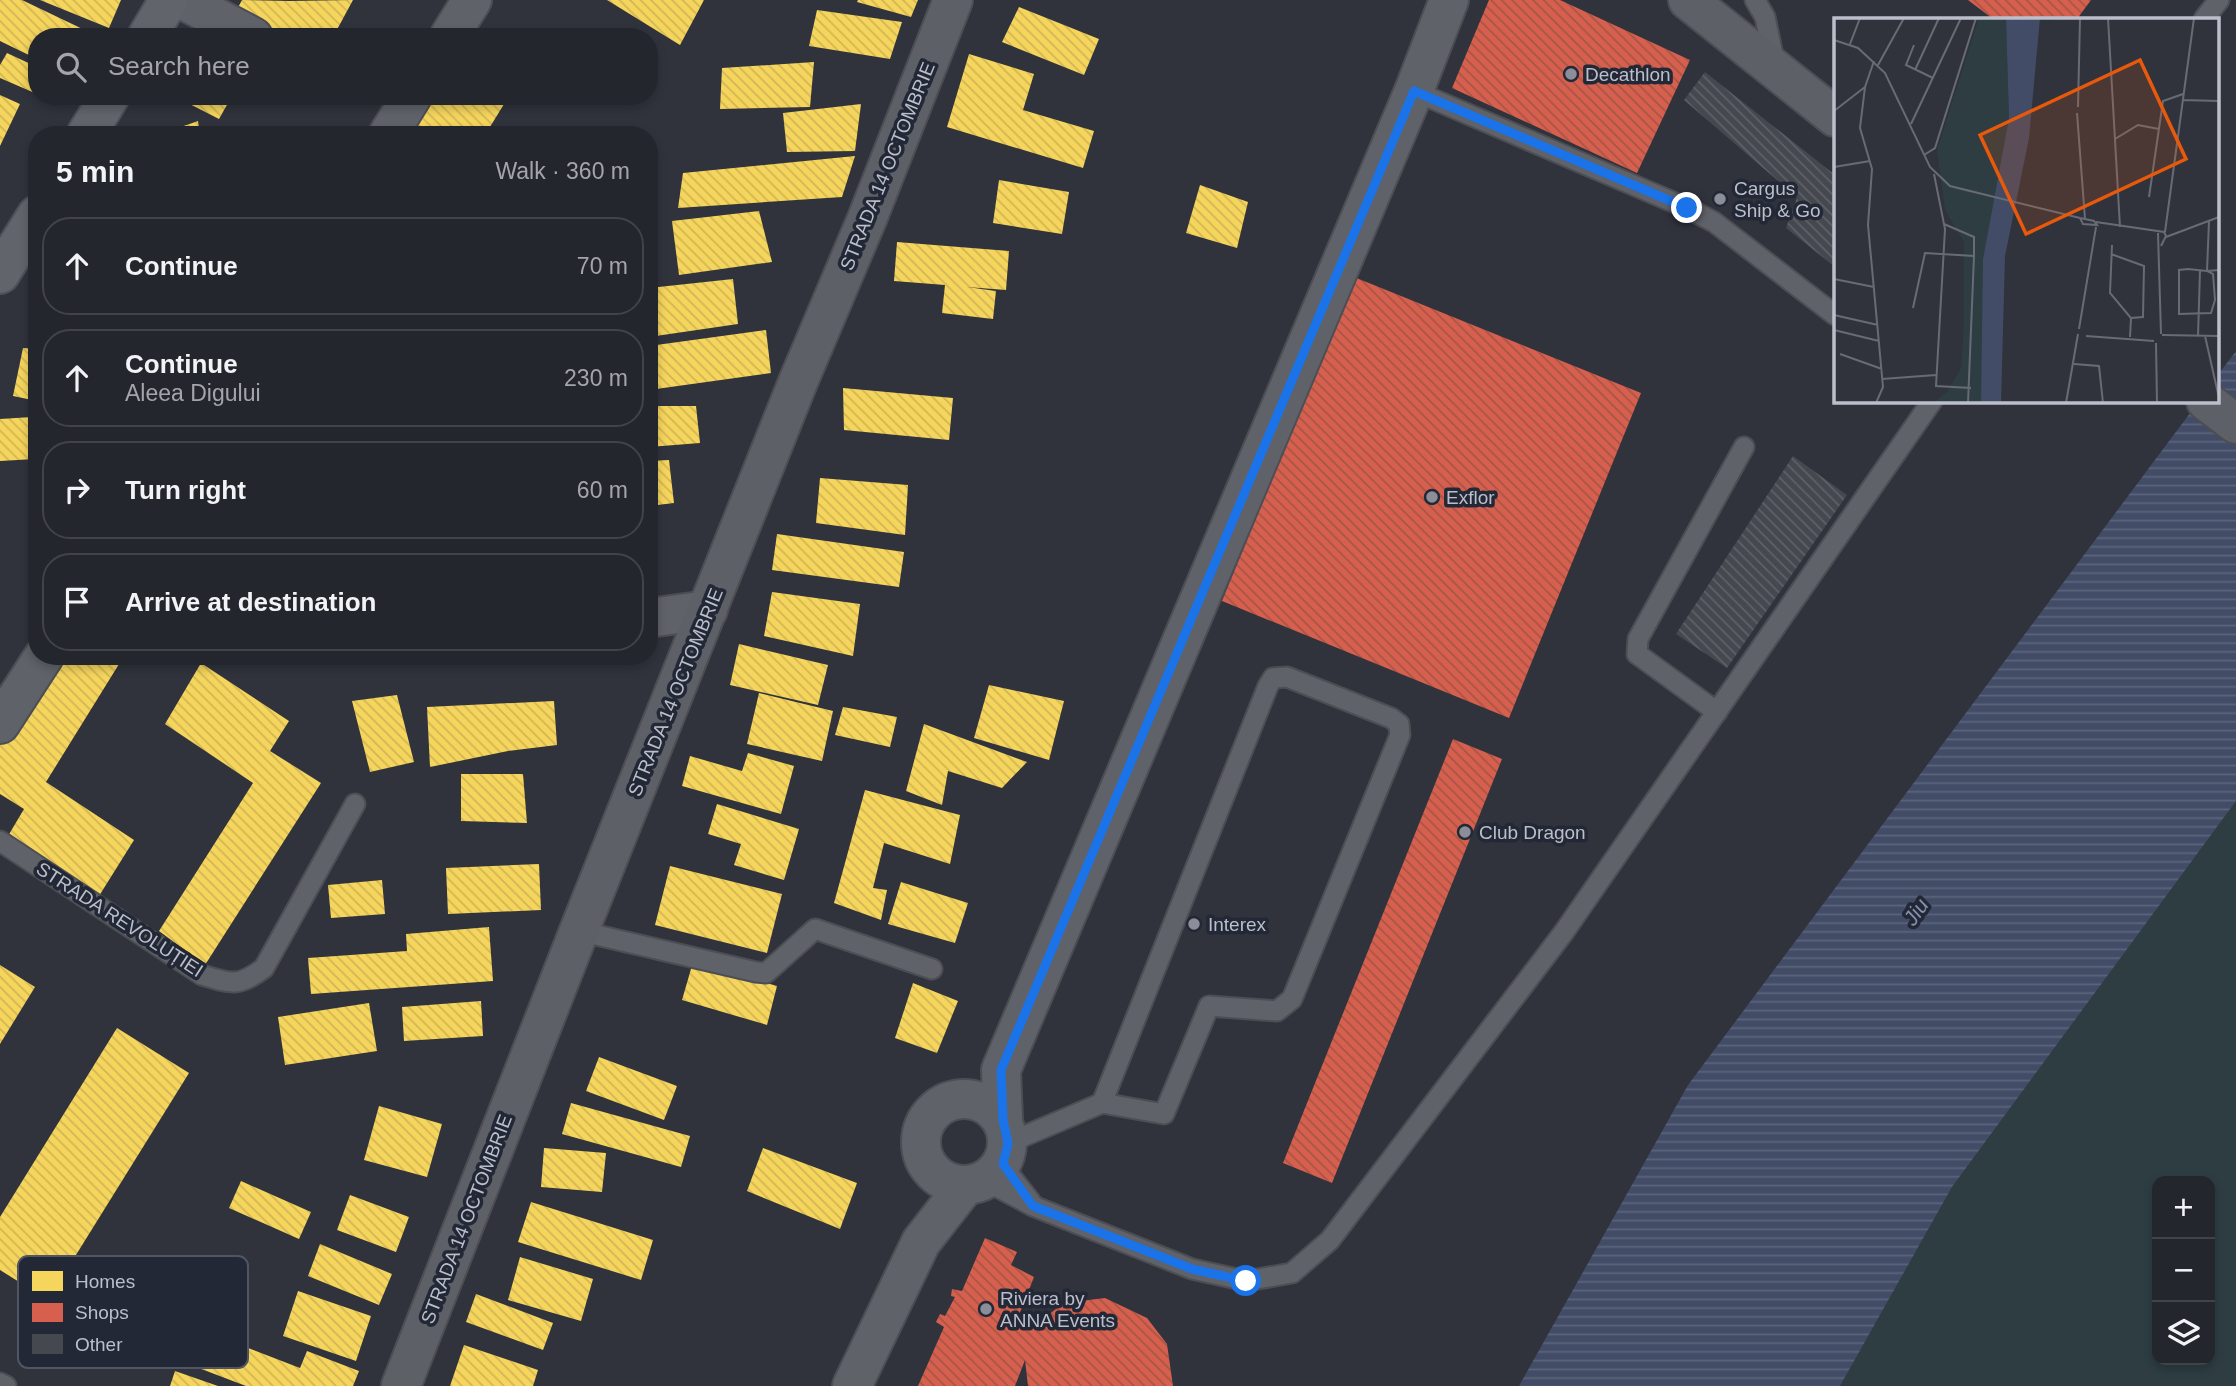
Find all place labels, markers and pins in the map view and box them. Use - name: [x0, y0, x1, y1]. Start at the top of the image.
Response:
- place label: Decathlon: [1585, 64, 1671, 85]
- marker: Decathlon: [1563, 66, 1579, 82]
- place label: Cargus Ship & Go: [1734, 178, 1821, 221]
- marker: Cargus Ship & Go: [1712, 191, 1728, 207]
- place label: Exflor: [1446, 487, 1495, 508]
- marker: Exflor: [1424, 489, 1440, 505]
- place label: Club Dragon: [1479, 822, 1586, 843]
- marker: Club Dragon: [1457, 824, 1473, 840]
- place label: Interex: [1208, 914, 1267, 935]
- marker: Interex: [1186, 916, 1202, 932]
- place label: Riviera by ANNA Events: [1000, 1288, 1115, 1331]
- marker: Riviera by ANNA Events: [978, 1301, 994, 1317]

